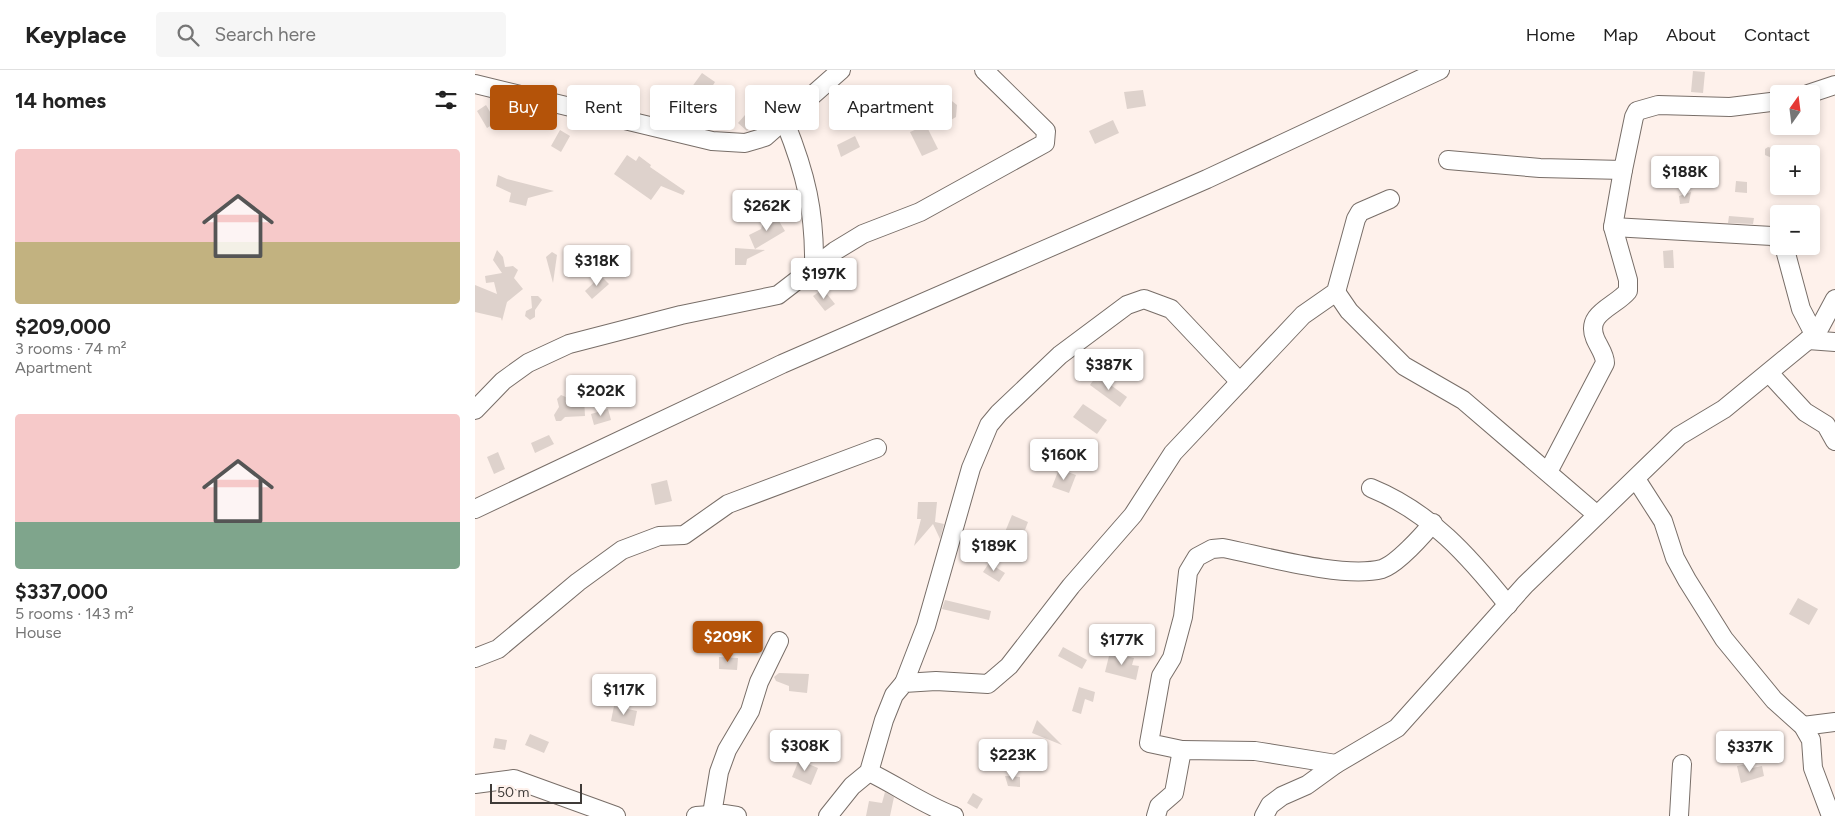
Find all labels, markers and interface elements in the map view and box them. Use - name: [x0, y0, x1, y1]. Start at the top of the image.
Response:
- search box: [156, 12, 506, 57]
- text: Keyplace: [25, 20, 126, 49]
- icon: search: [174, 21, 202, 49]
- text: Search here: [214, 23, 316, 46]
- text: Home: [1526, 24, 1575, 46]
- text: Map: [1603, 24, 1638, 46]
- text: About: [1666, 24, 1716, 46]
- text: Contact: [1744, 24, 1810, 46]
- chip: Buy: [490, 85, 557, 130]
- chip: Rent: [567, 85, 640, 130]
- chip: Filters: [650, 85, 735, 130]
- chip: New: [745, 85, 819, 130]
- chip: Apartment: [829, 85, 952, 130]
- north arrow: [1770, 85, 1820, 135]
- map controls: [1770, 85, 1820, 255]
- icon: filters: [432, 86, 460, 114]
- text: 14 homes: [15, 88, 106, 113]
- button: +: [1770, 145, 1820, 195]
- pin: $188K: [1650, 156, 1720, 198]
- text: $188K: [1662, 162, 1708, 181]
- icon: home: [193, 181, 283, 271]
- pin: $262K: [732, 190, 802, 232]
- text: $262K: [743, 196, 791, 215]
- button: −: [1770, 205, 1820, 255]
- pin: $318K: [562, 244, 632, 287]
- text: $318K: [575, 251, 619, 270]
- pin: $197K: [789, 258, 859, 300]
- text: $197K: [802, 264, 846, 283]
- text: $209,000: [15, 314, 111, 339]
- text: 3 rooms · 74 m²: [15, 339, 127, 358]
- pin: $387K: [1074, 348, 1144, 391]
- text: $387K: [1085, 355, 1133, 374]
- text: Apartment: [15, 358, 92, 377]
- pin: $202K: [566, 374, 636, 417]
- text: $202K: [577, 381, 625, 400]
- pin: $160K: [1029, 438, 1099, 481]
- text: $160K: [1041, 445, 1087, 464]
- icon: home: [193, 446, 283, 536]
- pin: $189K: [959, 530, 1029, 572]
- text: $189K: [971, 536, 1017, 555]
- text: $337,000: [15, 579, 108, 604]
- text: 5 rooms · 143 m²: [15, 604, 134, 623]
- pin: $209K: [693, 620, 763, 663]
- text: House: [15, 623, 61, 642]
- pin: $177K: [1087, 624, 1157, 666]
- text: $209K: [704, 627, 752, 646]
- text: $177K: [1100, 630, 1144, 649]
- pin: $117K: [589, 674, 659, 716]
- text: $117K: [603, 680, 645, 699]
- pin: $308K: [770, 730, 840, 772]
- pin: $337K: [1715, 730, 1785, 773]
- text: $308K: [781, 736, 829, 755]
- text: $337K: [1727, 737, 1773, 756]
- pin: $223K: [978, 738, 1048, 781]
- text: $223K: [990, 745, 1036, 764]
- scale bar: [490, 781, 583, 804]
- text: 50 m: [497, 784, 529, 801]

